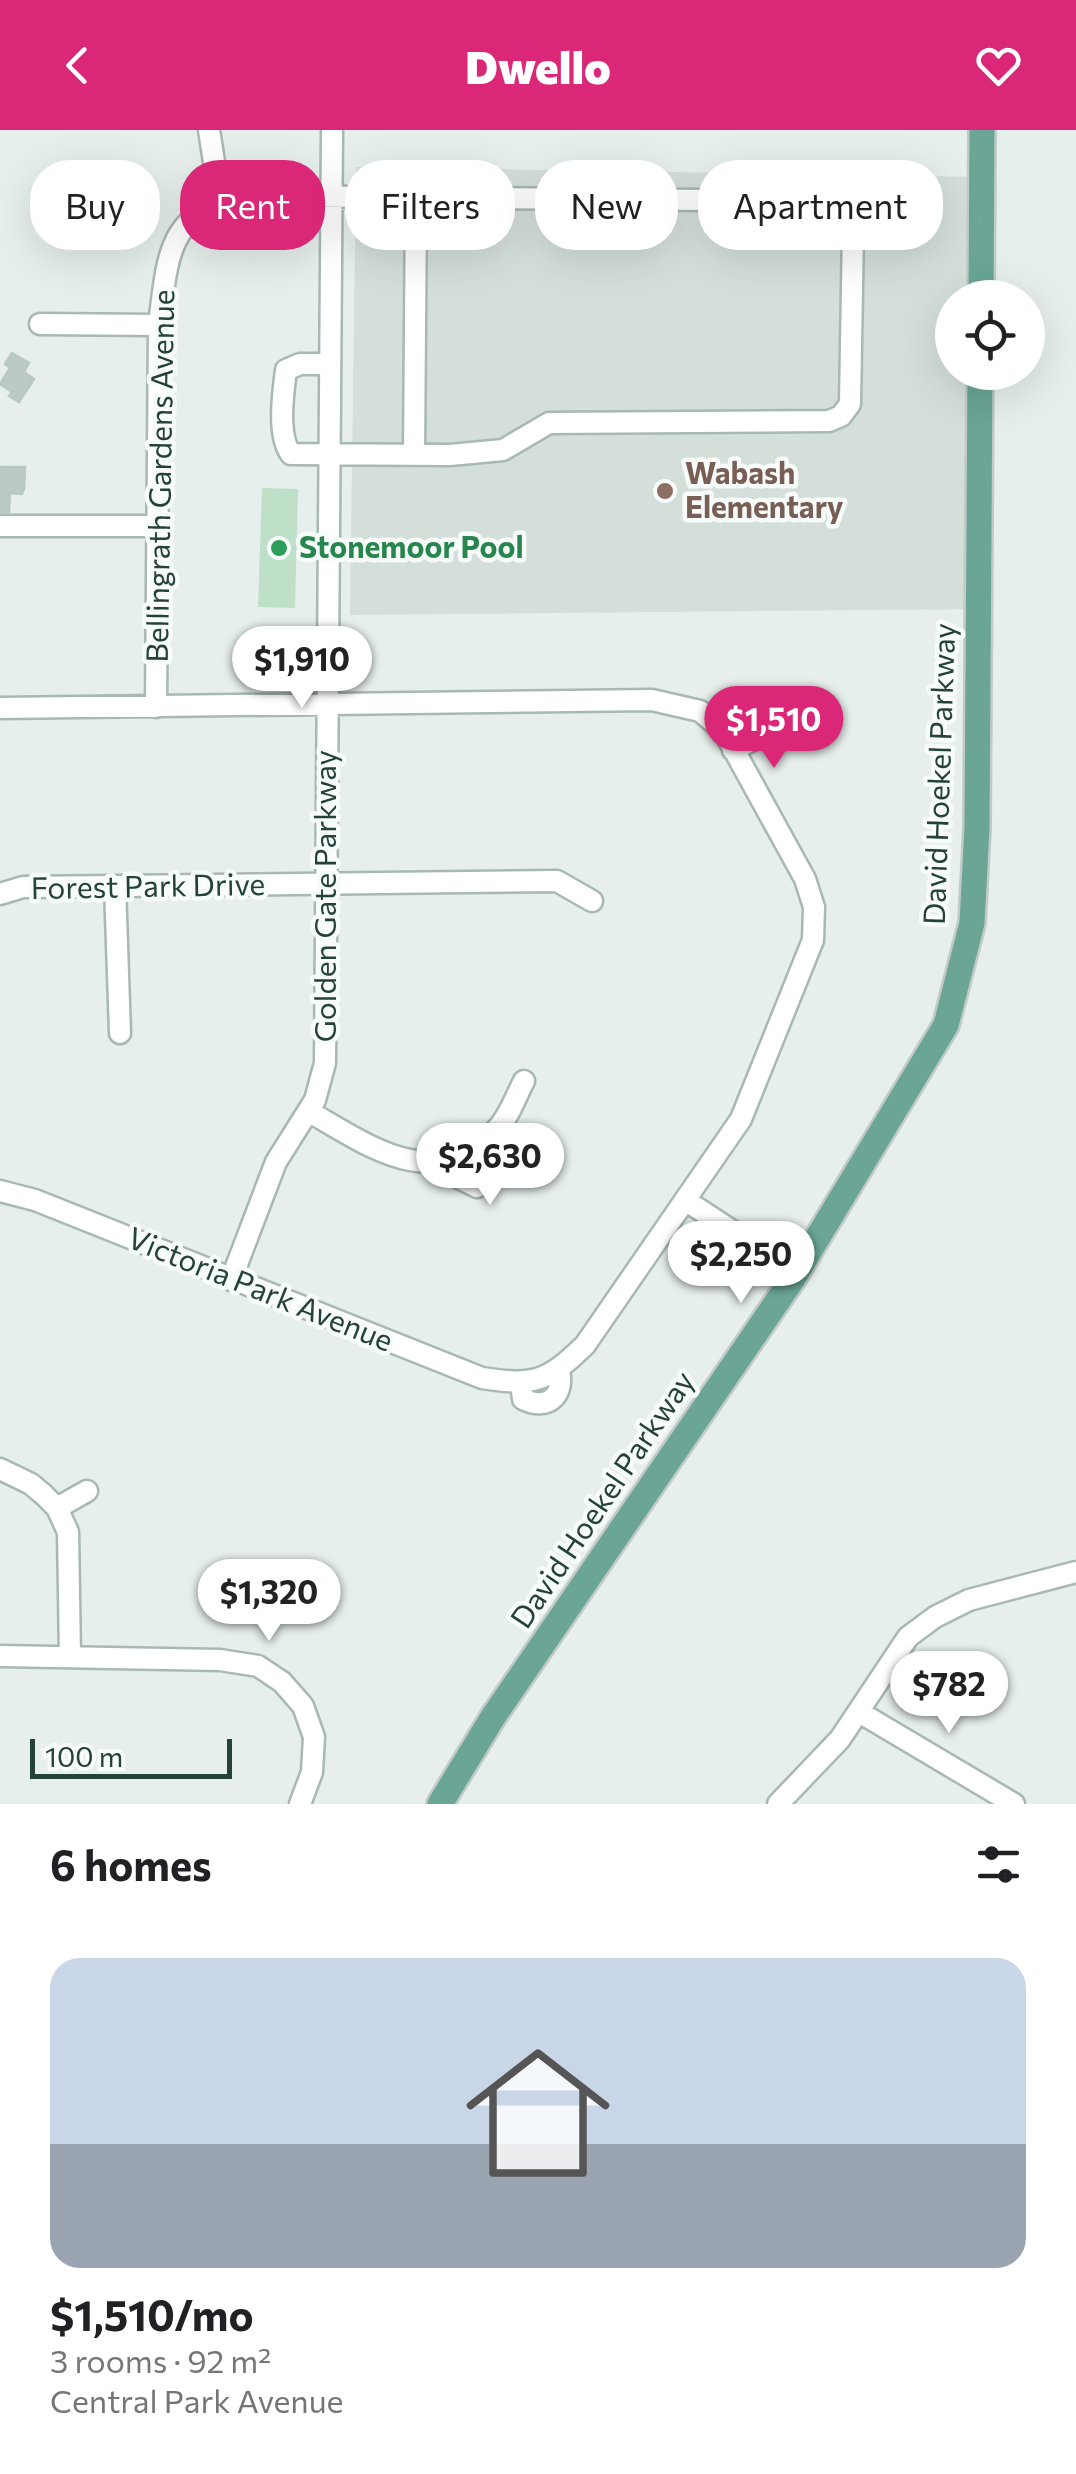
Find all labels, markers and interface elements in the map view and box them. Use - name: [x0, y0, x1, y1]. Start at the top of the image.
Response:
- icon: back: [50, 38, 105, 93]
- text: Dwello: [465, 38, 611, 93]
- icon: heart: [971, 38, 1026, 93]
- chip: Buy: [30, 160, 160, 250]
- chip: Rent: [180, 160, 325, 250]
- chip: Filters: [345, 160, 515, 250]
- chip: New: [535, 160, 678, 250]
- chip: Apartment: [698, 160, 943, 250]
- map controls: [935, 280, 1045, 390]
- button: locate: [935, 280, 1045, 390]
- street label: Bellingrath Gardens Avenue: [137, 289, 180, 663]
- place label: Wabash Elementary: [685, 453, 844, 524]
- marker: Wabash Elementary: [654, 480, 676, 502]
- place label: Stonemoor Pool: [299, 527, 524, 564]
- marker: Stonemoor Pool: [268, 537, 290, 559]
- street label: David Hoekel Parkway: [914, 622, 961, 925]
- pin: $1,910: [221, 626, 383, 711]
- text: $1,910: [254, 638, 350, 678]
- pin: $1,510: [693, 686, 855, 771]
- text: $1,510: [726, 698, 822, 738]
- street label: Golden Gate Parkway: [305, 750, 342, 1042]
- street label: Forest Park Drive: [30, 864, 265, 905]
- pin: $2,630: [409, 1123, 571, 1208]
- text: $2,630: [438, 1135, 542, 1175]
- street label: Victoria Park Avenue: [123, 1218, 399, 1358]
- pin: $2,250: [660, 1221, 822, 1306]
- text: $2,250: [690, 1233, 792, 1273]
- street label: David Hoekel Parkway: [501, 1363, 701, 1634]
- pin: $1,320: [188, 1559, 350, 1644]
- text: $1,320: [220, 1571, 318, 1611]
- pin: $782: [890, 1651, 1008, 1736]
- text: $782: [912, 1663, 986, 1703]
- scale bar: [30, 1734, 232, 1778]
- text: 100 m: [45, 1739, 123, 1773]
- icon: filters: [971, 1837, 1026, 1892]
- text: 6 homes: [50, 1838, 212, 1890]
- icon: home: [448, 2023, 628, 2203]
- text: $1,510/mo: [50, 2288, 254, 2340]
- text: 3 rooms · 92 m²: [50, 2340, 271, 2380]
- text: Central Park Avenue: [50, 2380, 343, 2420]

